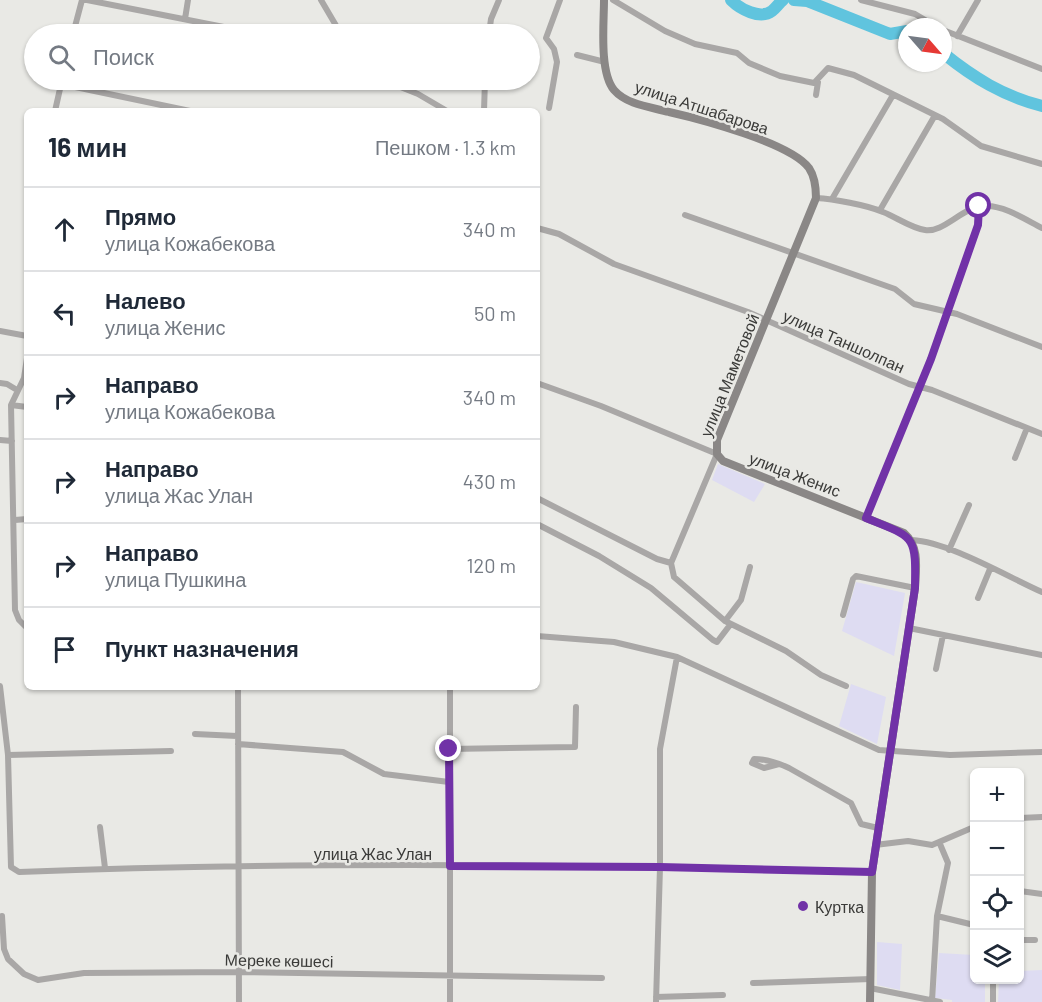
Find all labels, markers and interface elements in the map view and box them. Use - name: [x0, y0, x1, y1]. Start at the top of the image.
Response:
- north arrow: [898, 18, 952, 72]
- search box: [24, 24, 540, 90]
- icon: search: [45, 41, 78, 74]
- text: Поиск: [93, 43, 154, 69]
- street label: улица Атшабарова: [633, 76, 771, 138]
- text: 16 мин: [48, 131, 127, 162]
- text: Пешком · 1.3 km: [375, 135, 516, 159]
- route start: [965, 192, 991, 218]
- text: Прямо: [105, 203, 176, 229]
- icon: ahead: [48, 213, 81, 246]
- text: 340 m: [463, 217, 516, 241]
- text: улица Кожабекова: [105, 231, 275, 255]
- text: Налево: [105, 287, 186, 313]
- icon: left: [48, 297, 81, 330]
- text: 50 m: [474, 301, 516, 325]
- street label: улица Таншолпан: [780, 306, 908, 376]
- street label: улица Маметовой: [696, 311, 762, 439]
- text: улица Женис: [105, 315, 226, 339]
- text: Направо: [105, 371, 199, 397]
- icon: right: [48, 381, 81, 414]
- text: 340 m: [463, 385, 516, 409]
- text: улица Кожабекова: [105, 399, 275, 423]
- street label: улица Женис: [747, 448, 843, 500]
- text: Направо: [105, 455, 199, 481]
- icon: right: [48, 465, 81, 498]
- text: 430 m: [463, 469, 516, 493]
- text: улица Жас Улан: [105, 483, 253, 507]
- text: Направо: [105, 539, 199, 565]
- icon: right: [48, 549, 81, 582]
- text: 120 m: [466, 553, 516, 577]
- text: улица Пушкина: [105, 567, 247, 591]
- icon: arrive: [48, 633, 81, 666]
- text: Пункт назначения: [105, 635, 299, 661]
- route end: [435, 735, 461, 761]
- map controls: [970, 768, 1024, 984]
- button: +: [970, 768, 1024, 822]
- button: −: [970, 822, 1024, 876]
- street label: улица Жас Улан: [314, 844, 432, 863]
- button: locate: [970, 876, 1024, 930]
- place label: Куртка: [815, 897, 864, 916]
- marker: Куртка: [796, 899, 810, 913]
- button: layers: [970, 930, 1024, 984]
- street label: Мереке көшесі: [225, 950, 333, 970]

